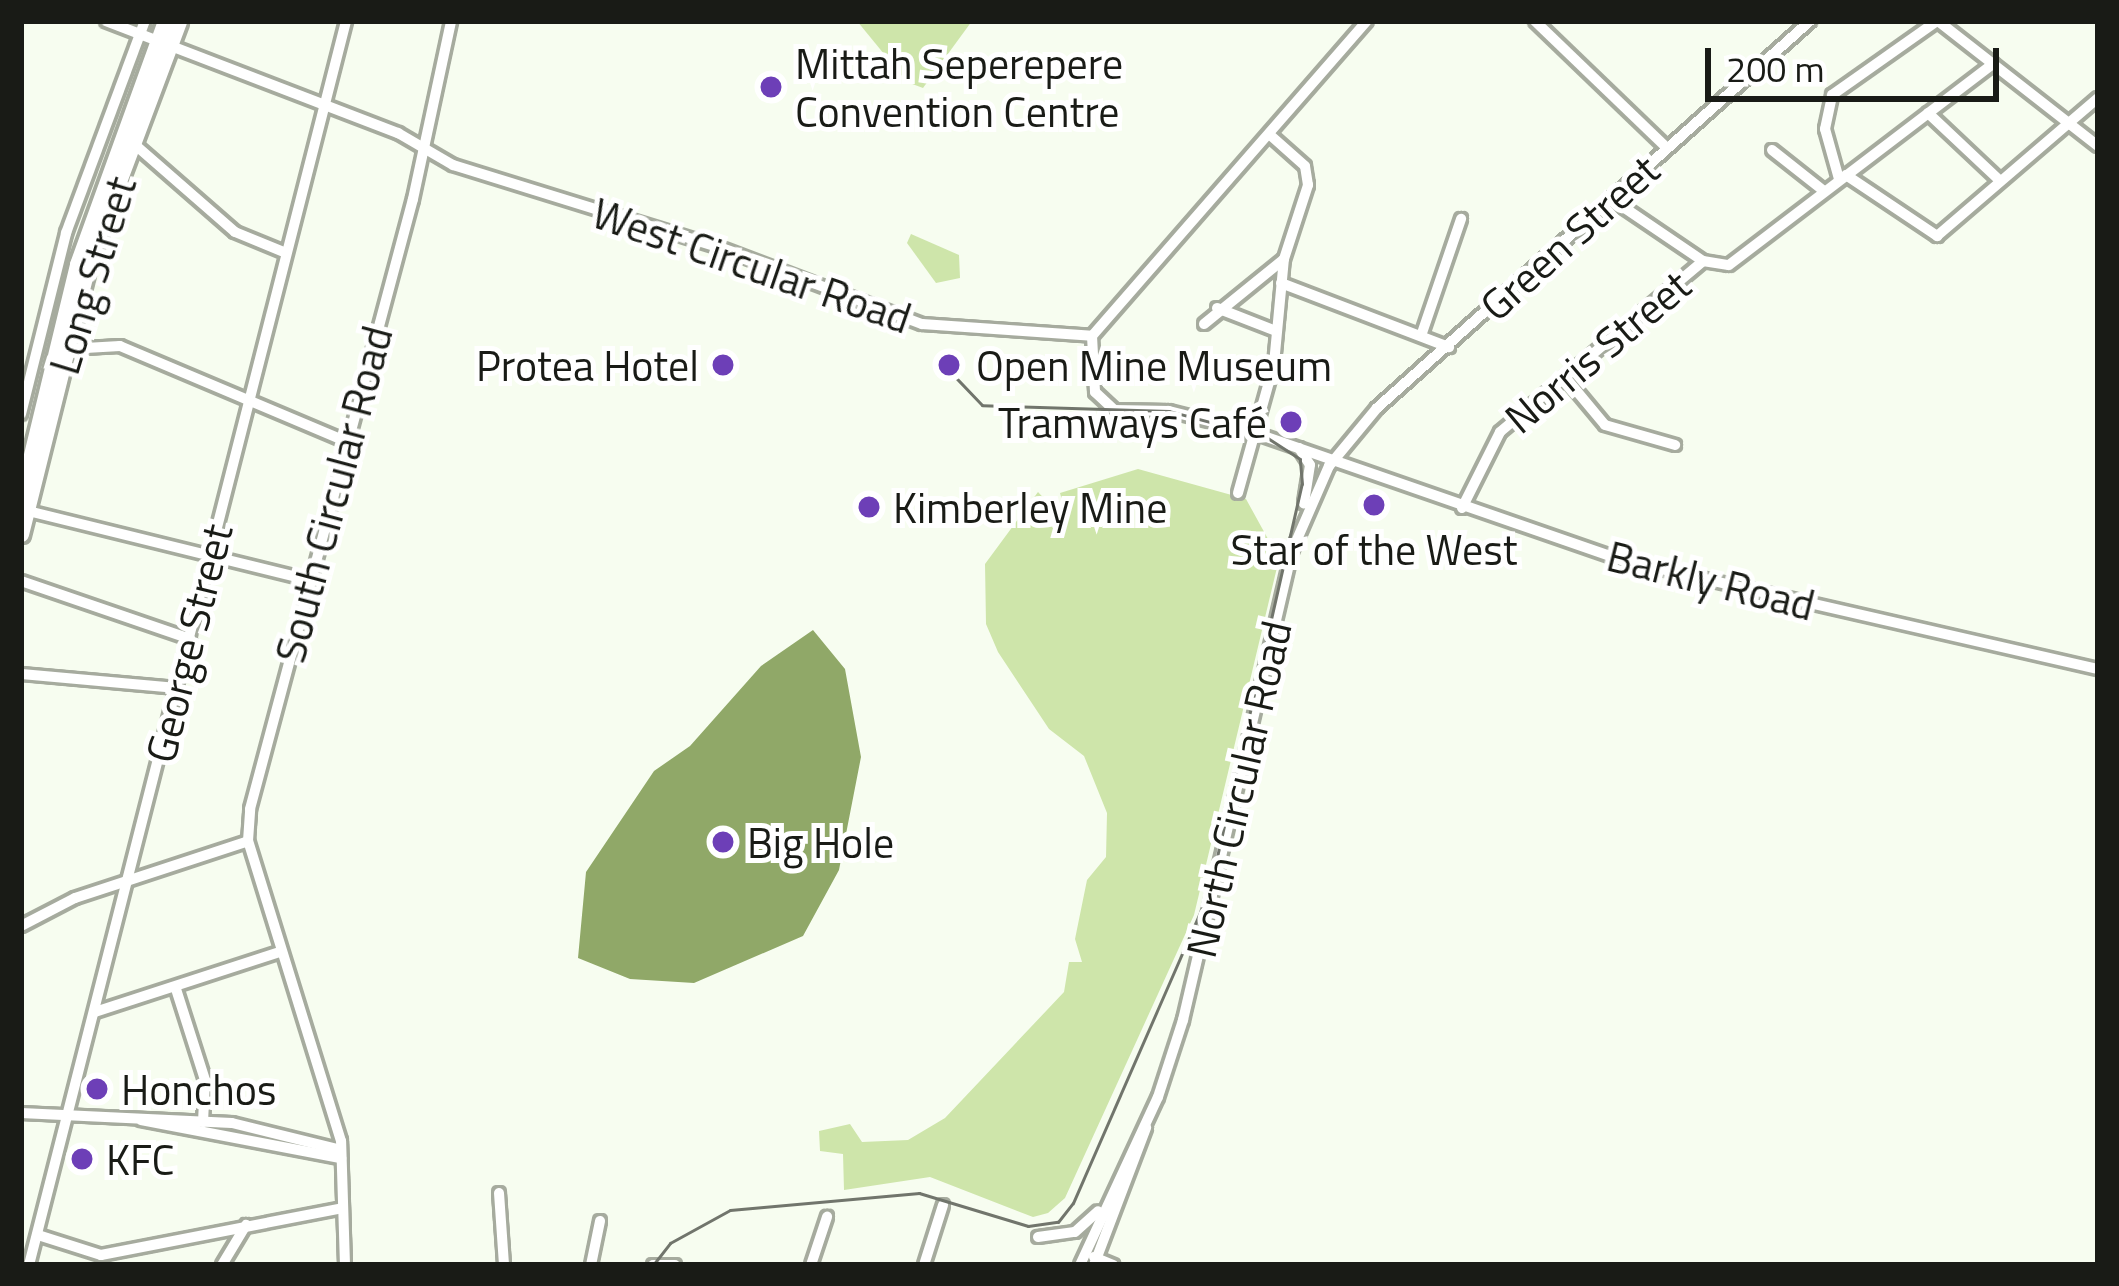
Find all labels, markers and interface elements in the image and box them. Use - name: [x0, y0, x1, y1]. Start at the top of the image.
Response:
- scale bar: [1711, 24, 2005, 98]
- place label: Mittah Seperepere Convention Centre: [795, 38, 1123, 136]
- text: 200 m: [1726, 41, 1825, 96]
- marker: Mittah Seperepere Convention Centre: [758, 74, 784, 100]
- street label: Green Street: [1469, 144, 1669, 330]
- street label: Long Street: [38, 170, 146, 380]
- street label: West Circular Road: [586, 187, 918, 343]
- street label: Norris Street: [1494, 259, 1700, 443]
- street label: South Circular Road: [264, 320, 402, 668]
- place label: Protea Hotel: [476, 340, 699, 390]
- place label: Open Mine Museum: [976, 340, 1332, 390]
- marker: Open Mine Museum: [933, 349, 965, 381]
- marker: Protea Hotel: [710, 352, 736, 378]
- place label: Tramways Café: [998, 397, 1267, 447]
- marker: Tramways Café: [1278, 409, 1304, 435]
- place label: Kimberley Mine: [893, 482, 1167, 532]
- marker: Star of the West: [1361, 492, 1387, 518]
- marker: Kimberley Mine: [856, 494, 882, 520]
- street label: George Street: [134, 519, 242, 767]
- place label: Star of the West: [1231, 524, 1517, 574]
- street label: Barkly Road: [1602, 530, 1820, 630]
- street label: North Circular Road: [1175, 616, 1301, 962]
- place label: Big Hole: [747, 817, 894, 867]
- marker: Big Hole: [710, 829, 736, 855]
- place label: Honchos: [121, 1064, 276, 1114]
- marker: Honchos: [84, 1076, 110, 1102]
- place label: KFC: [106, 1134, 174, 1184]
- marker: KFC: [69, 1146, 95, 1172]

